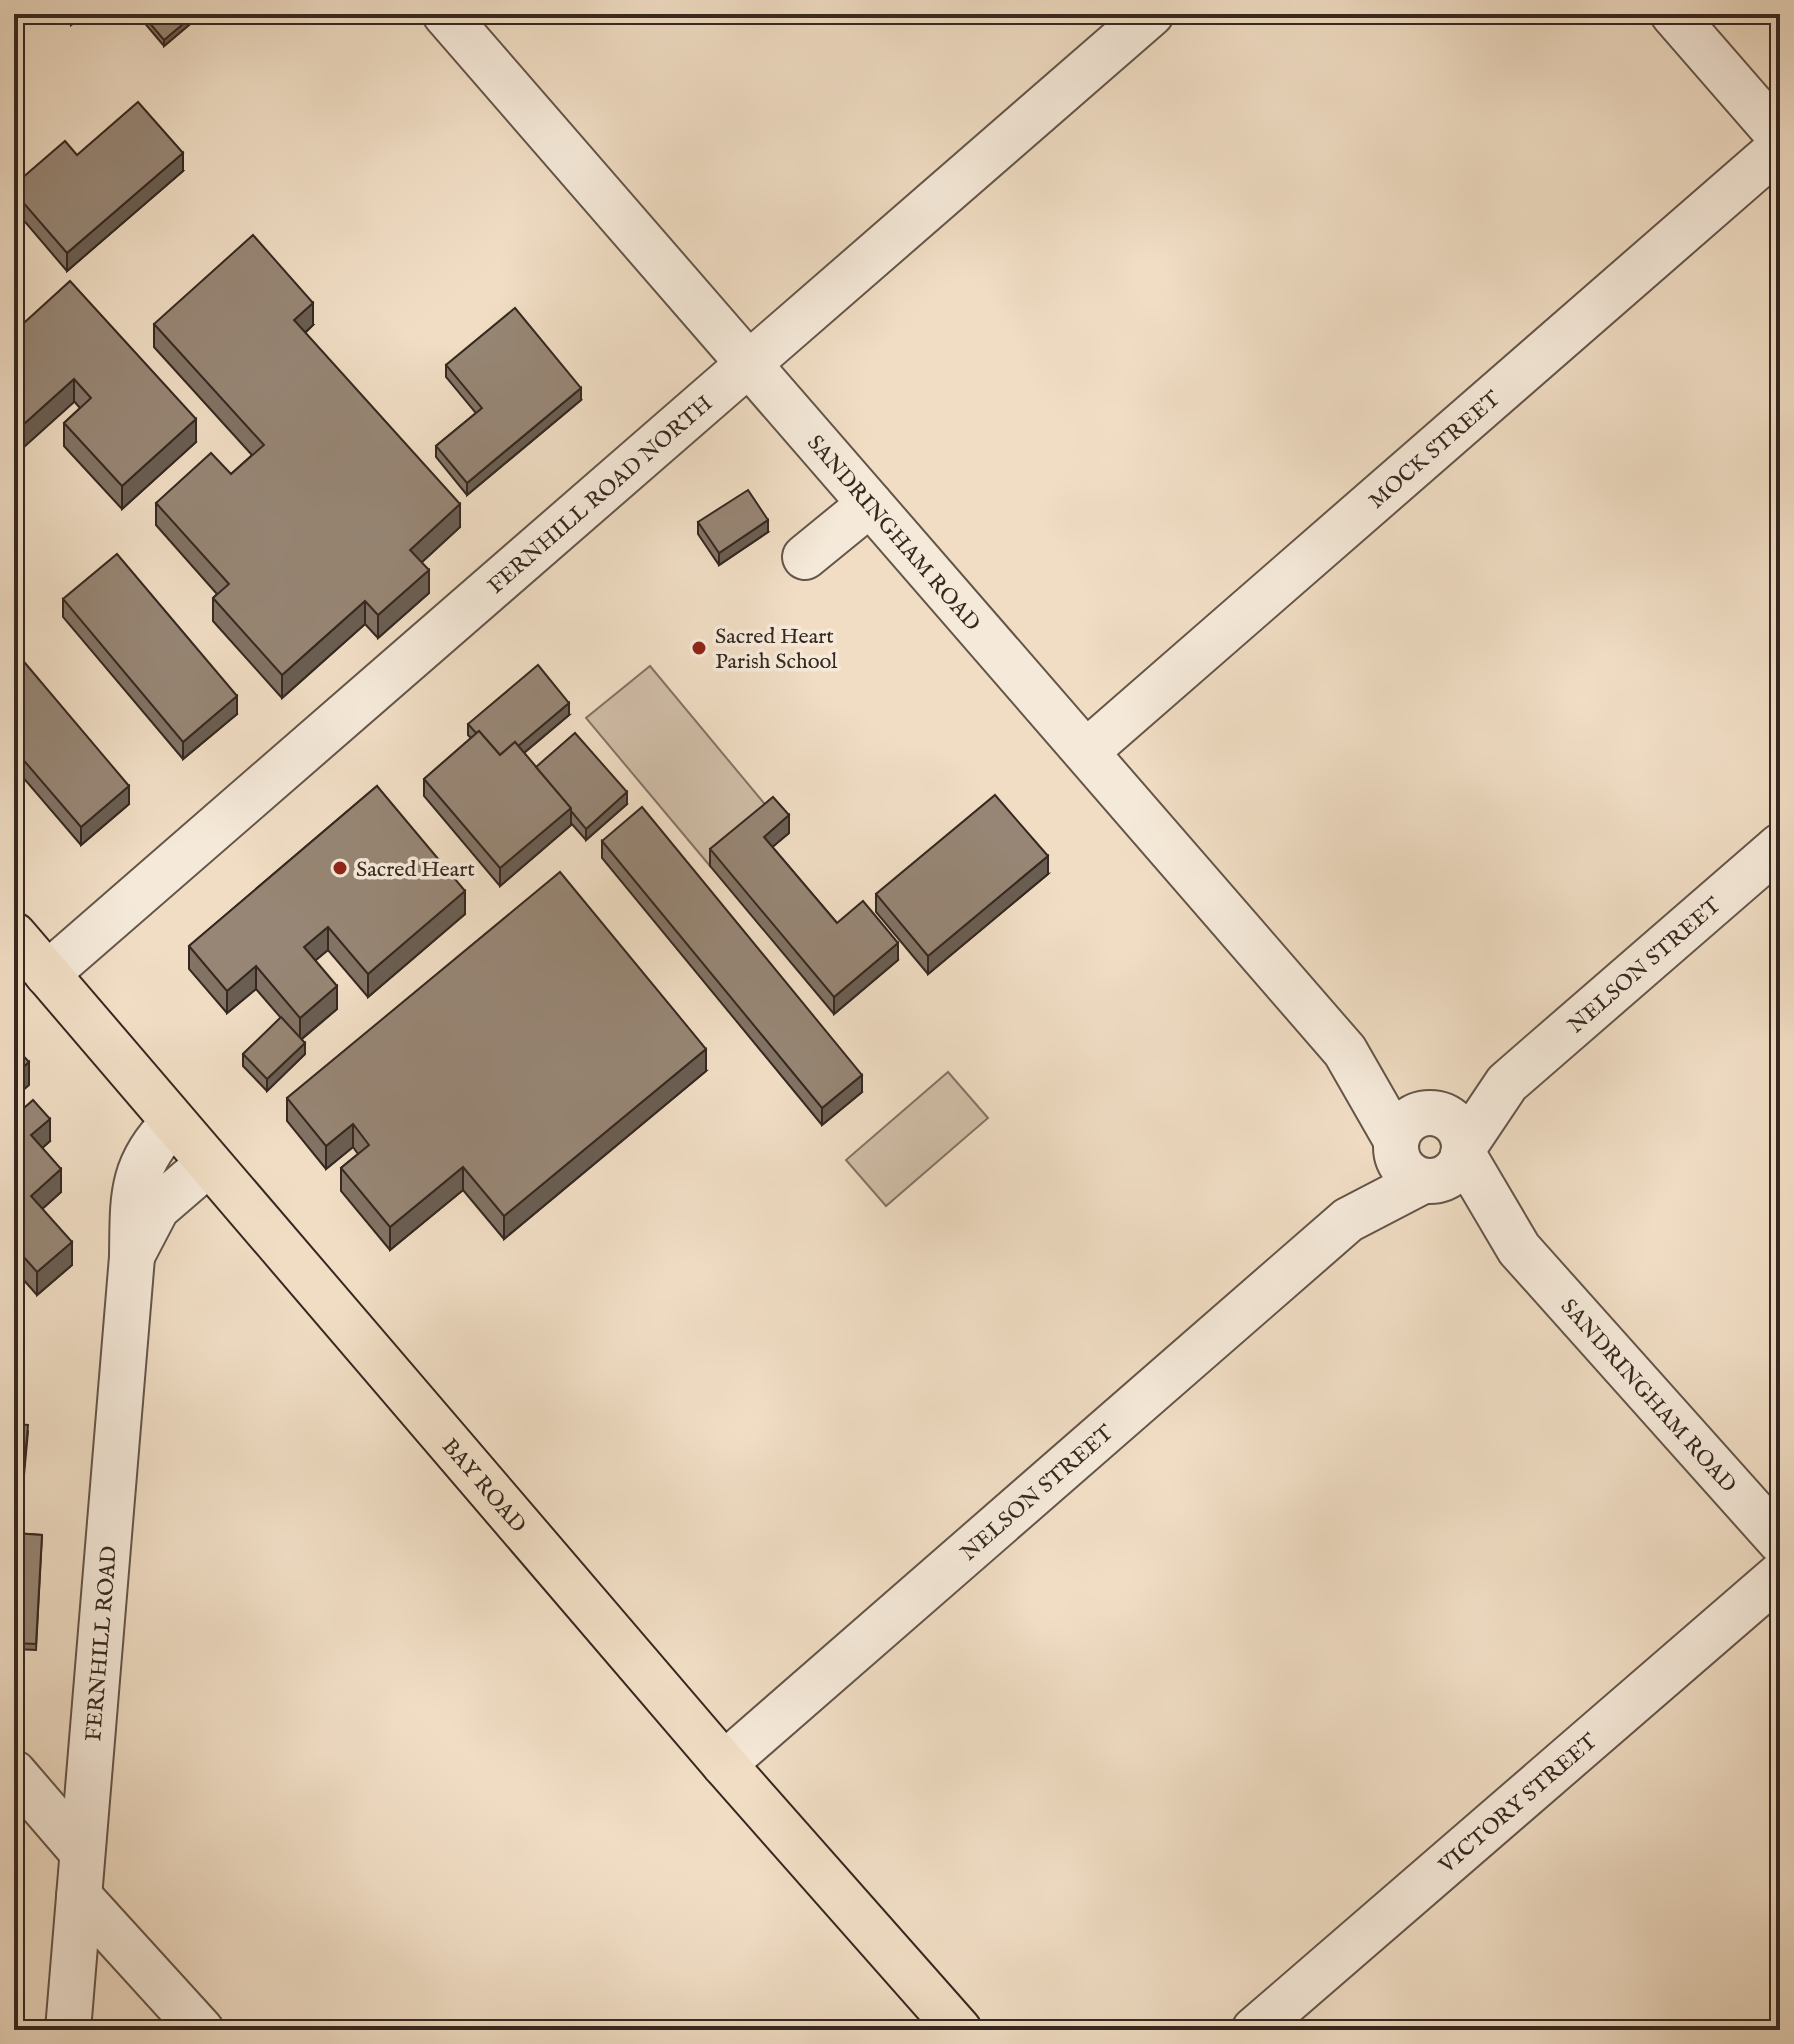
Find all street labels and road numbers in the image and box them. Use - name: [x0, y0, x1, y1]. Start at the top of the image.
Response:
- street label: MOCK STREET: [1363, 385, 1507, 515]
- street label: FERNHILL ROAD NORTH: [483, 390, 719, 601]
- street label: SANDRINGHAM ROAD: [800, 430, 986, 637]
- street label: NELSON STREET: [1563, 892, 1727, 1040]
- street label: SANDRINGHAM ROAD: [1554, 1293, 1742, 1499]
- street label: NELSON STREET: [955, 1419, 1120, 1568]
- street label: BAY ROAD: [435, 1433, 532, 1539]
- street label: FERNHILL ROAD: [80, 1545, 124, 1742]
- street label: VICTORY STREET: [1433, 1728, 1603, 1881]

